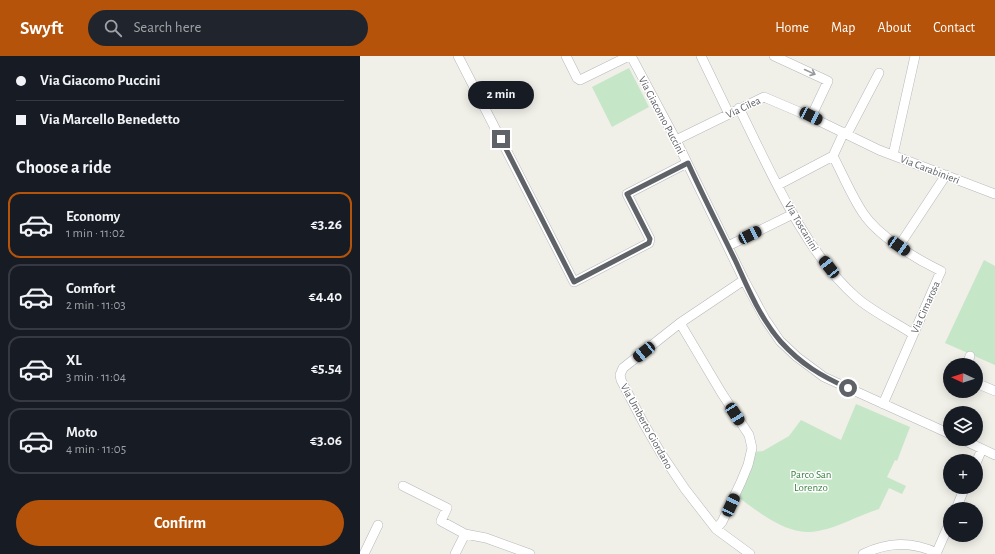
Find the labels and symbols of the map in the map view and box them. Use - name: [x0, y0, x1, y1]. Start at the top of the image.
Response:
- one-way arrow: [803, 69, 815, 76]
- street label: Via Giacomo Puccini: [636, 75, 687, 156]
- callout: 2 min: [468, 81, 534, 109]
- street label: Via Cilea: [724, 95, 762, 120]
- car: [798, 105, 824, 127]
- route end: [492, 130, 510, 148]
- street label: Via Carabinieri: [898, 153, 961, 186]
- street label: Via Toscanini: [783, 200, 821, 253]
- car: [737, 224, 763, 246]
- car: [886, 234, 912, 258]
- car: [817, 254, 841, 280]
- street label: Via Cimarosa: [909, 279, 942, 335]
- car: [631, 340, 657, 364]
- north arrow: [943, 358, 983, 398]
- route start: [839, 379, 857, 397]
- street label: Via Umberto Giordano: [619, 382, 675, 471]
- car: [723, 401, 747, 427]
- park label: Parco San Lorenzo: [790, 469, 832, 493]
- car: [720, 492, 742, 518]

